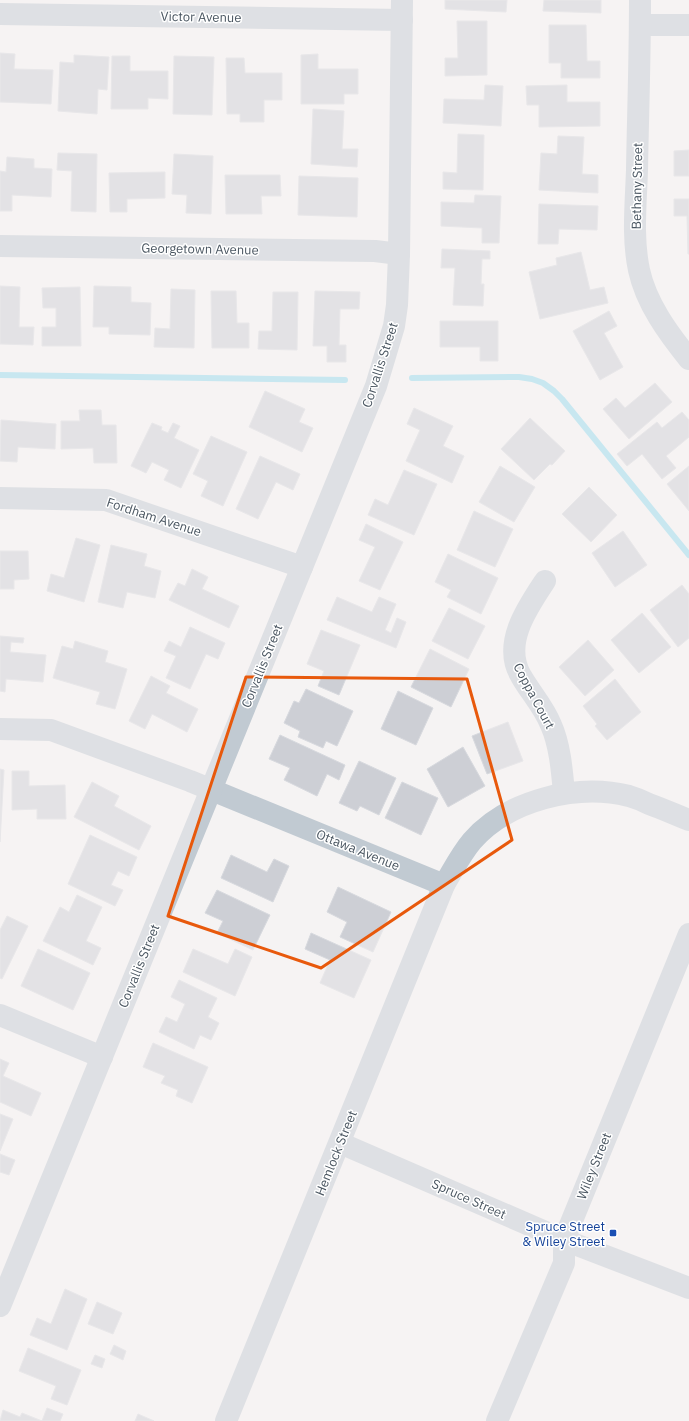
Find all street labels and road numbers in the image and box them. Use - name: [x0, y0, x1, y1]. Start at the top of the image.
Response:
- street label: Victor Avenue: [160, 8, 242, 26]
- street label: Bethany Street: [628, 142, 646, 230]
- street label: Georgetown Avenue: [141, 239, 259, 259]
- street label: Corvallis Street: [358, 320, 402, 410]
- street label: Fordham Avenue: [104, 494, 204, 540]
- street label: Corvallis Street: [237, 622, 287, 710]
- street label: Coppa Court: [509, 660, 559, 732]
- street label: Ottawa Avenue: [314, 826, 402, 874]
- street label: Corvallis Street: [114, 922, 164, 1010]
- street label: Hemlock Street: [311, 1108, 361, 1198]
- street label: Wiley Street: [573, 1130, 615, 1202]
- street label: Spruce Street: [429, 1175, 509, 1223]

